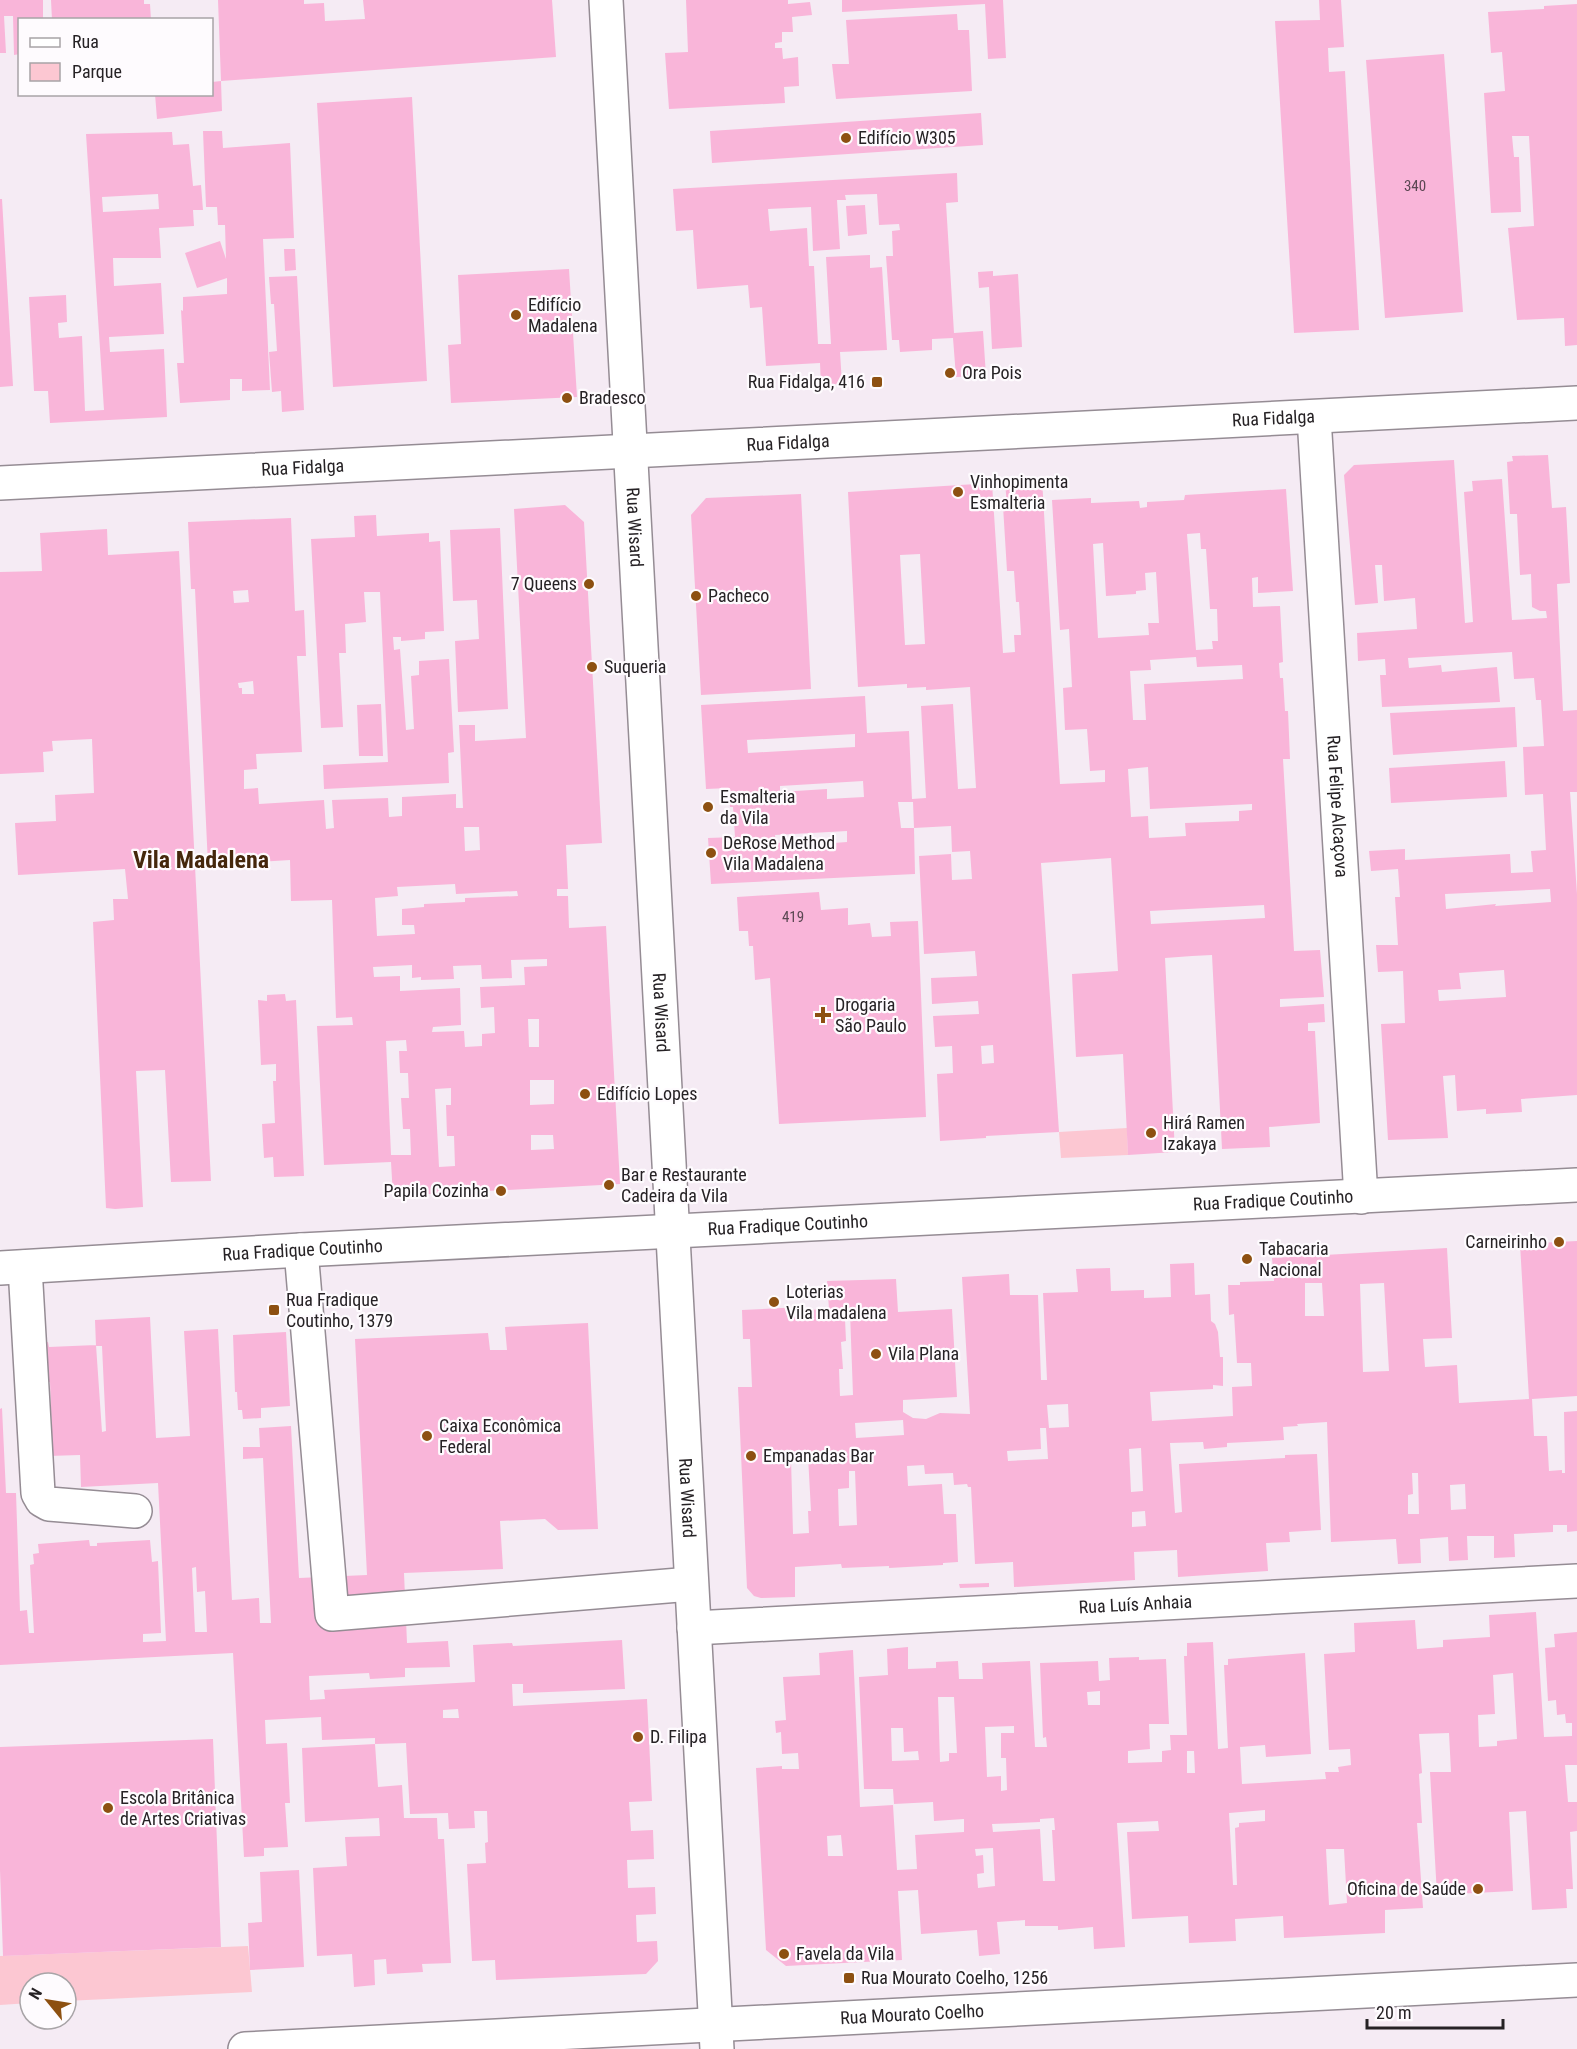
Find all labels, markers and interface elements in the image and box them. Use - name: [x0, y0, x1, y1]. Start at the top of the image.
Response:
- legend: [18, 18, 213, 96]
- text: Rua: [72, 31, 99, 52]
- text: Parque: [72, 61, 122, 82]
- place label: Edifício W305: [858, 127, 956, 148]
- marker: Edifício W305: [839, 131, 853, 145]
- house number: 340: [1404, 177, 1426, 195]
- place label: Edifício Madalena: [528, 294, 598, 336]
- marker: Edifício Madalena: [509, 308, 523, 322]
- place label: Ora Pois: [962, 362, 1022, 383]
- marker: Ora Pois: [943, 366, 957, 380]
- place label: Rua Fidalga, 416: [748, 371, 865, 392]
- marker: Rua Fidalga, 416: [870, 375, 884, 389]
- place label: Bradesco: [579, 387, 646, 408]
- marker: Bradesco: [560, 391, 574, 405]
- street label: Rua Fidalga: [1231, 405, 1315, 430]
- street label: Rua Fidalga: [746, 430, 830, 455]
- street label: Rua Fidalga: [261, 455, 345, 480]
- place label: Vinhopimenta Esmalteria: [970, 471, 1068, 513]
- marker: Vinhopimenta Esmalteria: [951, 485, 965, 499]
- street label: Rua Wisard: [622, 487, 648, 568]
- place label: 7 Queens: [511, 573, 577, 594]
- marker: 7 Queens: [582, 577, 596, 591]
- place label: Pacheco: [708, 585, 769, 606]
- marker: Pacheco: [689, 589, 703, 603]
- place label: Suqueria: [604, 656, 666, 677]
- marker: Suqueria: [585, 660, 599, 674]
- street label: Rua Felipe Alcaçova: [1323, 734, 1353, 878]
- place label: Esmalteria da Vila: [720, 786, 795, 828]
- marker: Esmalteria da Vila: [701, 800, 715, 814]
- place label: DeRose Method Vila Madalena: [723, 832, 835, 874]
- district label: Vila Madalena: [133, 846, 269, 874]
- marker: DeRose Method Vila Madalena: [704, 846, 718, 860]
- house number: 419: [782, 908, 804, 926]
- street label: Rua Wisard: [649, 972, 674, 1053]
- place label: Drogaria São Paulo: [835, 994, 907, 1036]
- marker: Drogaria São Paulo: [816, 1008, 830, 1022]
- place label: Edifício Lopes: [597, 1083, 698, 1104]
- marker: Edifício Lopes: [578, 1087, 592, 1101]
- place label: Hirá Ramen Izakaya: [1163, 1112, 1245, 1154]
- marker: Hirá Ramen Izakaya: [1144, 1126, 1158, 1140]
- place label: Bar e Restaurante Cadeira da Vila: [621, 1164, 747, 1206]
- marker: Bar e Restaurante Cadeira da Vila: [602, 1178, 616, 1192]
- place label: Papila Cozinha: [383, 1180, 489, 1201]
- marker: Papila Cozinha: [494, 1184, 508, 1198]
- street label: Rua Fradique Coutinho: [1192, 1185, 1354, 1215]
- street label: Rua Fradique Coutinho: [707, 1210, 868, 1239]
- place label: Carneirinho: [1465, 1231, 1547, 1252]
- street label: Rua Fradique Coutinho: [222, 1235, 383, 1265]
- marker: Carneirinho: [1552, 1235, 1566, 1249]
- place label: Tabacaria Nacional: [1259, 1238, 1329, 1280]
- marker: Tabacaria Nacional: [1240, 1252, 1254, 1266]
- place label: Loterias Vila madalena: [786, 1281, 887, 1323]
- place label: Rua Fradique Coutinho, 1379: [286, 1289, 393, 1331]
- marker: Loterias Vila madalena: [767, 1295, 781, 1309]
- marker: Rua Fradique Coutinho, 1379: [267, 1303, 281, 1317]
- place label: Vila Plana: [888, 1343, 959, 1364]
- marker: Vila Plana: [869, 1347, 883, 1361]
- place label: Caixa Econômica Federal: [439, 1415, 561, 1457]
- marker: Caixa Econômica Federal: [420, 1429, 434, 1443]
- place label: Empanadas Bar: [763, 1445, 875, 1466]
- marker: Empanadas Bar: [744, 1449, 758, 1463]
- street label: Rua Wisard: [675, 1457, 700, 1538]
- street label: Rua Luís Anhaia: [1078, 1590, 1193, 1618]
- place label: D. Filipa: [650, 1726, 707, 1747]
- marker: D. Filipa: [631, 1730, 645, 1744]
- place label: Escola Britânica de Artes Criativas: [120, 1787, 246, 1829]
- marker: Escola Britânica de Artes Criativas: [101, 1801, 115, 1815]
- place label: Oficina de Saúde: [1347, 1878, 1466, 1899]
- marker: Oficina de Saúde: [1471, 1882, 1485, 1896]
- place label: Favela da Vila: [796, 1943, 894, 1964]
- marker: Favela da Vila: [777, 1947, 791, 1961]
- place label: Rua Mourato Coelho, 1256: [861, 1967, 1048, 1988]
- north arrow: [18, 1971, 78, 2031]
- marker: Rua Mourato Coelho, 1256: [842, 1971, 856, 1985]
- text: N: [25, 1985, 46, 2003]
- scale bar: [1367, 1992, 1504, 2030]
- street label: Rua Mourato Coelho: [840, 2000, 985, 2028]
- text: 20 m: [1376, 2002, 1411, 2023]

